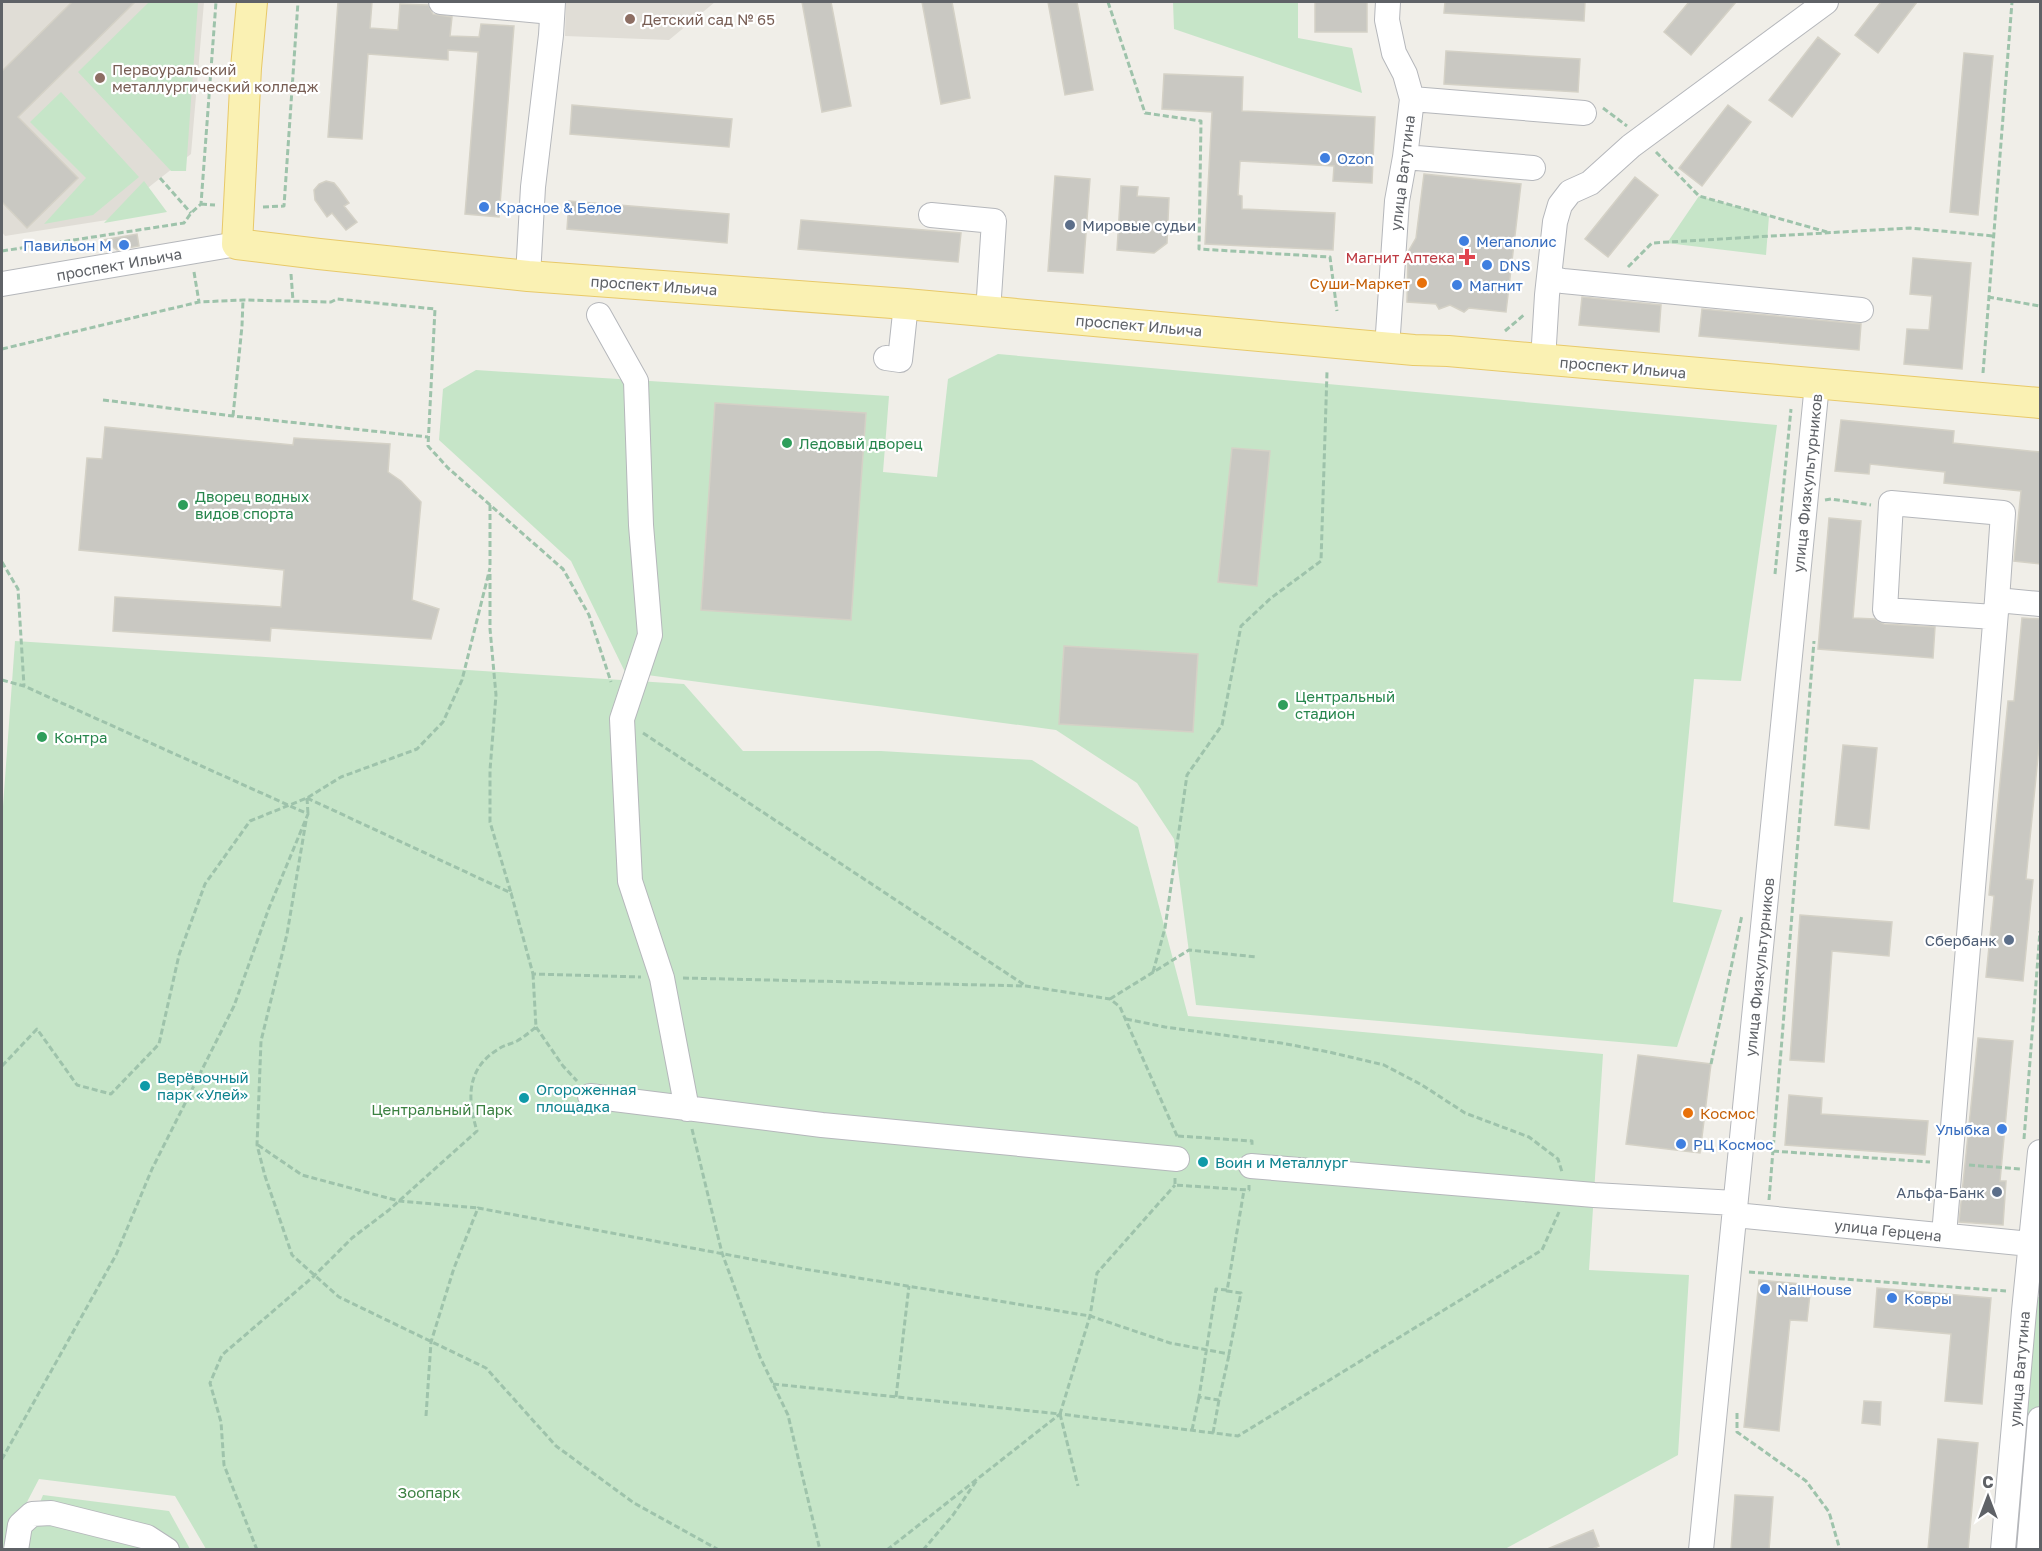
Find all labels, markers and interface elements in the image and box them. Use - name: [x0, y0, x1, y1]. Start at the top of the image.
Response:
- place label: Детский сад № 65: [642, 10, 775, 28]
- marker: Детский сад № 65: [623, 12, 637, 26]
- place label: Первоуральский металлургический колледж: [112, 60, 318, 95]
- marker: Первоуральский металлургический колледж: [93, 71, 107, 85]
- street label: улица Ватутина: [1386, 114, 1418, 232]
- place label: Ozon: [1337, 149, 1374, 167]
- marker: Ozon: [1318, 151, 1332, 165]
- place label: Красное & Белое: [496, 198, 622, 216]
- marker: Красное & Белое: [477, 200, 491, 214]
- place label: Мировые судьи: [1082, 216, 1196, 234]
- marker: Мировые судьи: [1063, 218, 1077, 232]
- place label: Мегаполис: [1476, 232, 1557, 250]
- marker: Мегаполис: [1457, 234, 1471, 248]
- place label: Павильон М: [23, 236, 112, 254]
- marker: Павильон М: [117, 238, 131, 252]
- street label: проспект Ильича: [55, 244, 183, 284]
- place label: Магнит Аптека: [1345, 248, 1455, 266]
- marker: Магнит Аптека: [1460, 250, 1474, 264]
- place label: DNS: [1499, 256, 1531, 274]
- marker: DNS: [1480, 258, 1494, 272]
- street label: проспект Ильича: [590, 272, 718, 298]
- place label: Суши-Маркет: [1310, 274, 1411, 292]
- marker: Суши-Маркет: [1415, 276, 1429, 290]
- place label: Магнит: [1469, 276, 1524, 294]
- marker: Магнит: [1450, 278, 1464, 292]
- street label: проспект Ильича: [1075, 311, 1203, 339]
- street label: проспект Ильича: [1559, 353, 1687, 381]
- street label: улица Физкультурников: [1789, 393, 1825, 573]
- place label: Ледовый дворец: [799, 434, 922, 452]
- marker: Ледовый дворец: [780, 436, 794, 450]
- place label: Дворец водных видов спорта: [195, 487, 309, 522]
- marker: Дворец водных видов спорта: [176, 498, 190, 512]
- place label: Центральный стадион: [1295, 687, 1395, 722]
- marker: Центральный стадион: [1276, 698, 1290, 712]
- place label: Контра: [54, 728, 107, 746]
- marker: Контра: [35, 730, 49, 744]
- street label: улица Физкультурников: [1741, 877, 1777, 1057]
- place label: Сбербанк: [1925, 931, 1997, 949]
- marker: Сбербанк: [2002, 933, 2016, 947]
- place label: Верёвочный парк «Улей»: [157, 1068, 249, 1103]
- marker: Верёвочный парк «Улей»: [138, 1079, 152, 1093]
- place label: Огороженная площадка: [536, 1080, 637, 1115]
- marker: Огороженная площадка: [517, 1091, 531, 1105]
- park label: Центральный Парк: [371, 1100, 513, 1118]
- place label: Космос: [1700, 1104, 1755, 1122]
- marker: Космос: [1681, 1106, 1695, 1120]
- place label: Улыбка: [1936, 1120, 1990, 1138]
- marker: Улыбка: [1995, 1122, 2009, 1136]
- place label: РЦ Космос: [1693, 1135, 1773, 1153]
- marker: РЦ Космос: [1674, 1137, 1688, 1151]
- place label: Воин и Металлург: [1215, 1153, 1348, 1171]
- marker: Воин и Металлург: [1196, 1155, 1210, 1169]
- place label: Альфа-Банк: [1896, 1183, 1985, 1201]
- marker: Альфа-Банк: [1990, 1185, 2004, 1199]
- street label: улица Герцена: [1833, 1215, 1943, 1245]
- place label: NailHouse: [1777, 1280, 1852, 1298]
- marker: NailHouse: [1758, 1282, 1772, 1296]
- place label: Ковры: [1904, 1289, 1952, 1307]
- marker: Ковры: [1885, 1291, 1899, 1305]
- street label: улица Ватутина: [2005, 1310, 2033, 1428]
- north arrow: [1958, 1467, 2018, 1527]
- text: С: [1982, 1472, 1994, 1492]
- park label: Зоопарк: [398, 1483, 461, 1501]

